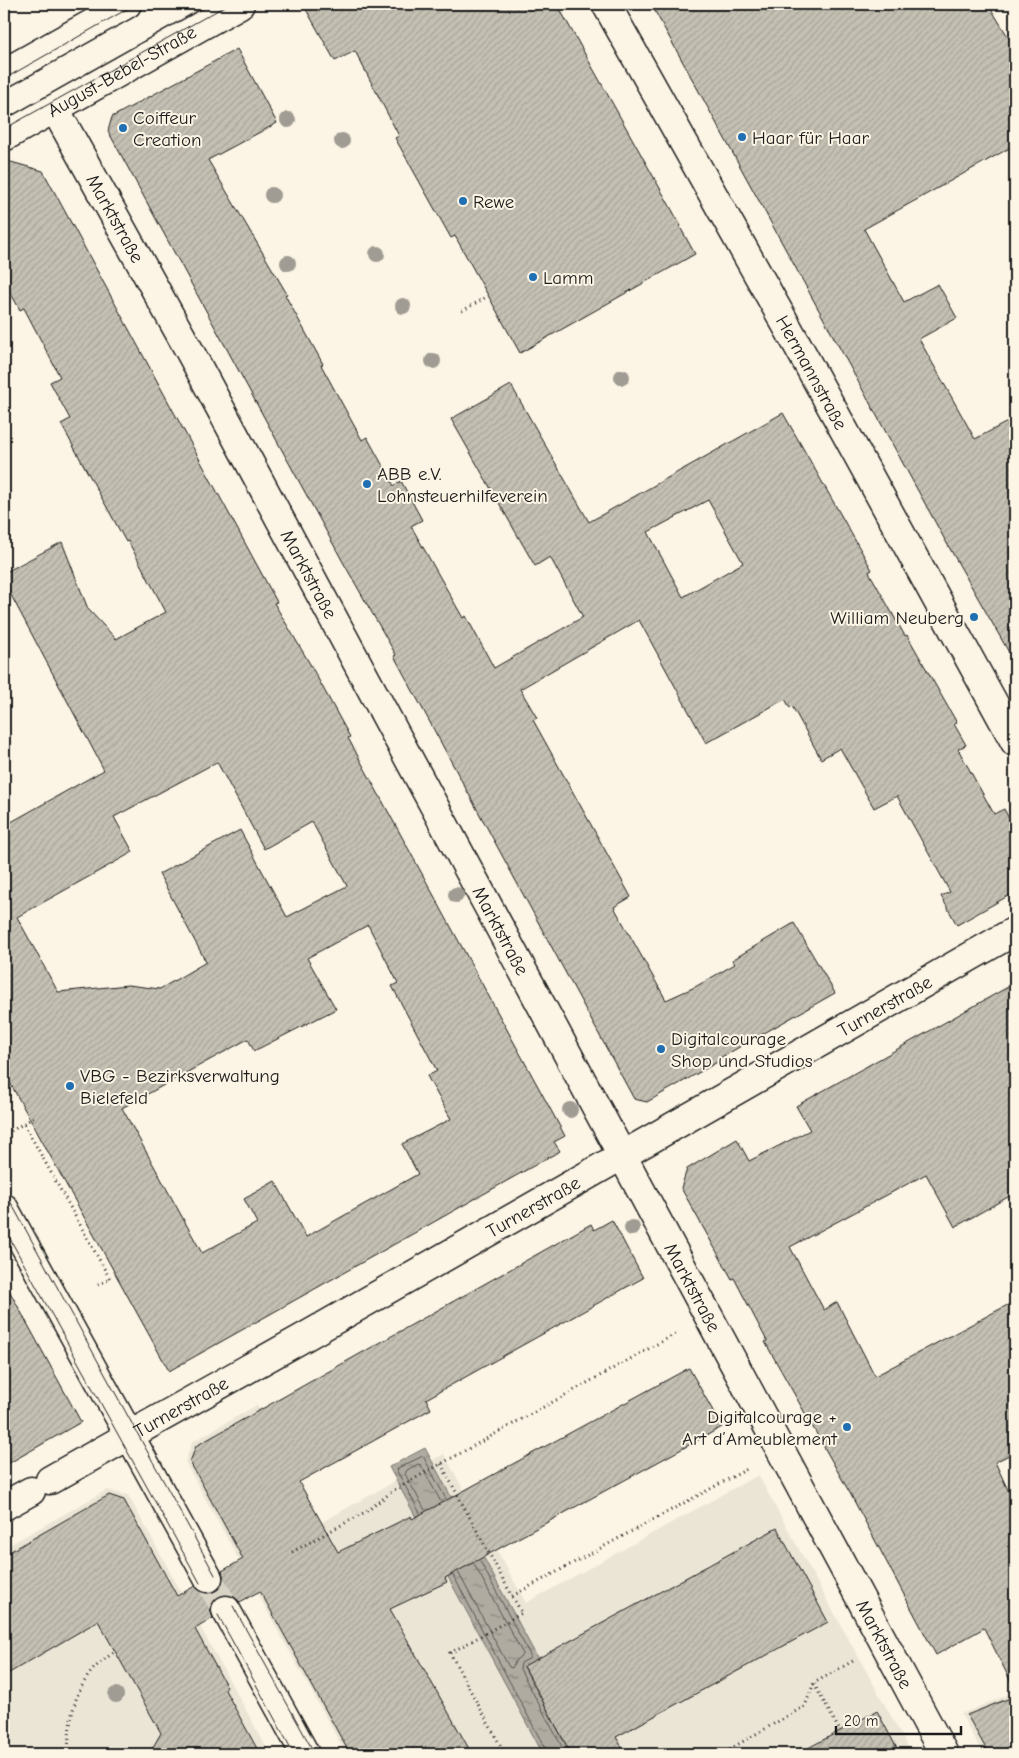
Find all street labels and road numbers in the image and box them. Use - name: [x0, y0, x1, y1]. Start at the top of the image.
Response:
- street label: August-Bebel-Straße: [44, 21, 200, 122]
- street label: Marktstraße: [81, 171, 148, 267]
- street label: Hermannstraße: [771, 312, 852, 434]
- street label: Marktstraße: [276, 526, 341, 623]
- street label: Marktstraße: [467, 883, 533, 979]
- street label: Turnerstraße: [834, 971, 936, 1042]
- street label: Turnerstraße: [483, 1172, 584, 1243]
- street label: Marktstraße: [659, 1240, 725, 1336]
- street label: Turnerstraße: [130, 1372, 232, 1443]
- street label: Marktstraße: [851, 1596, 917, 1693]

